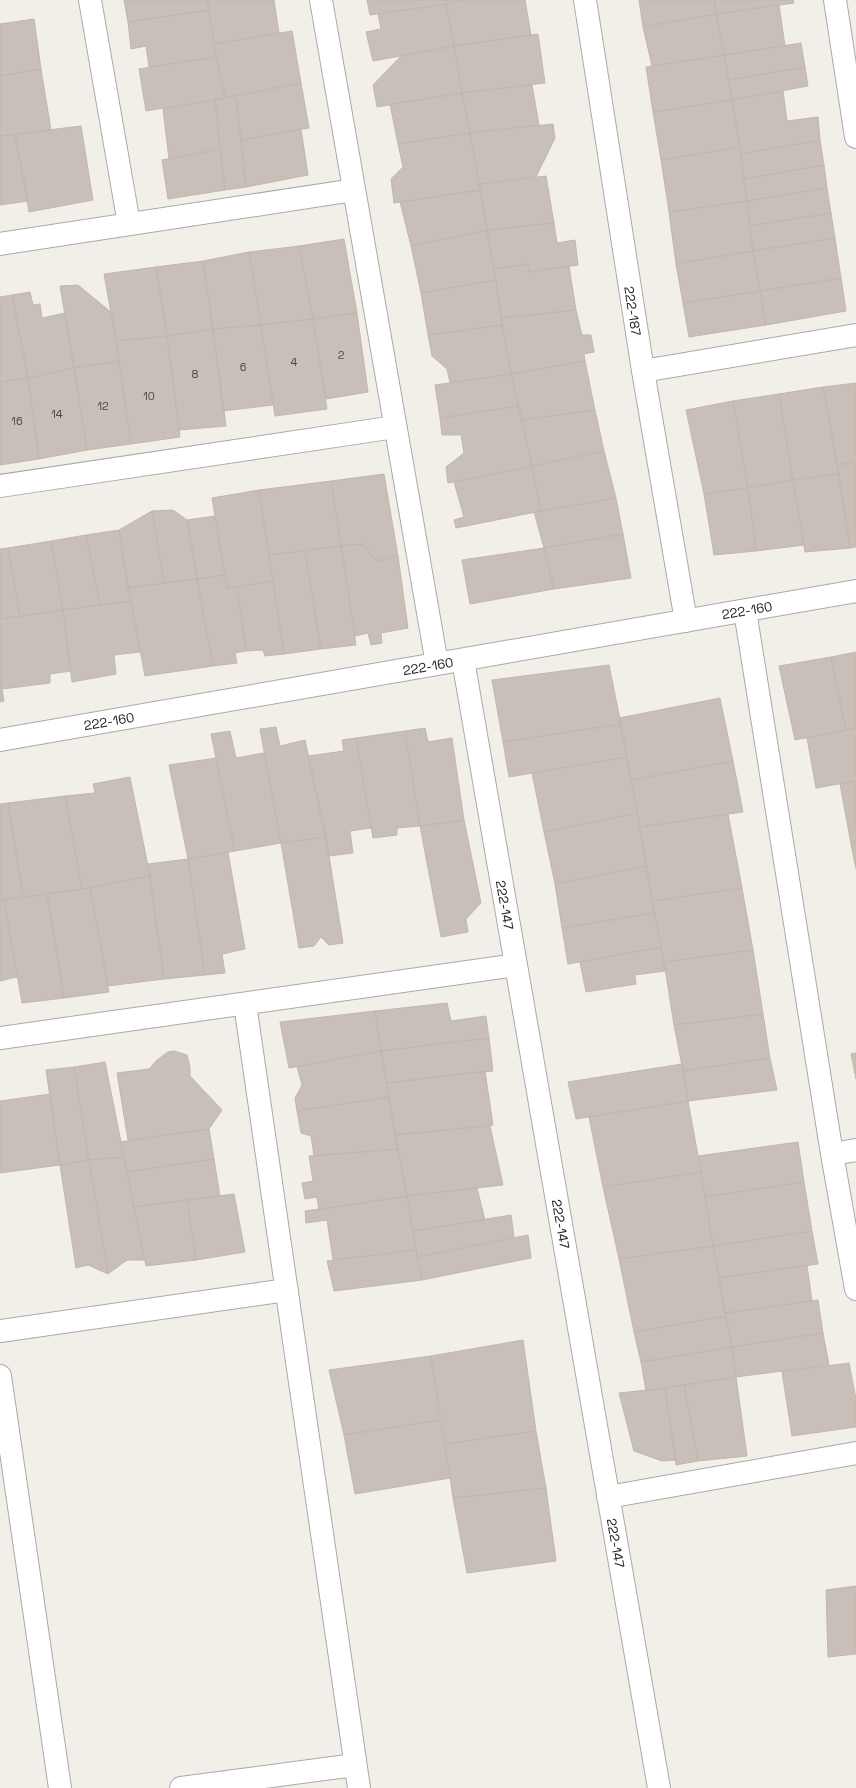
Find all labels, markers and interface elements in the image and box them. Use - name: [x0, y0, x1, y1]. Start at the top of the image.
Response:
- street label: 222-187: [620, 285, 645, 337]
- house number: 2: [338, 348, 345, 362]
- house number: 4: [291, 355, 298, 369]
- house number: 6: [240, 360, 247, 374]
- house number: 8: [192, 367, 199, 381]
- house number: 10: [143, 389, 155, 403]
- house number: 12: [97, 399, 109, 413]
- house number: 14: [51, 407, 63, 421]
- house number: 16: [11, 414, 23, 428]
- street label: 222-160: [720, 598, 774, 623]
- street label: 222-160: [401, 654, 455, 679]
- street label: 222-160: [82, 709, 136, 734]
- street label: 222-147: [492, 879, 517, 931]
- street label: 222-147: [548, 1198, 573, 1250]
- street label: 222-147: [603, 1517, 628, 1569]

